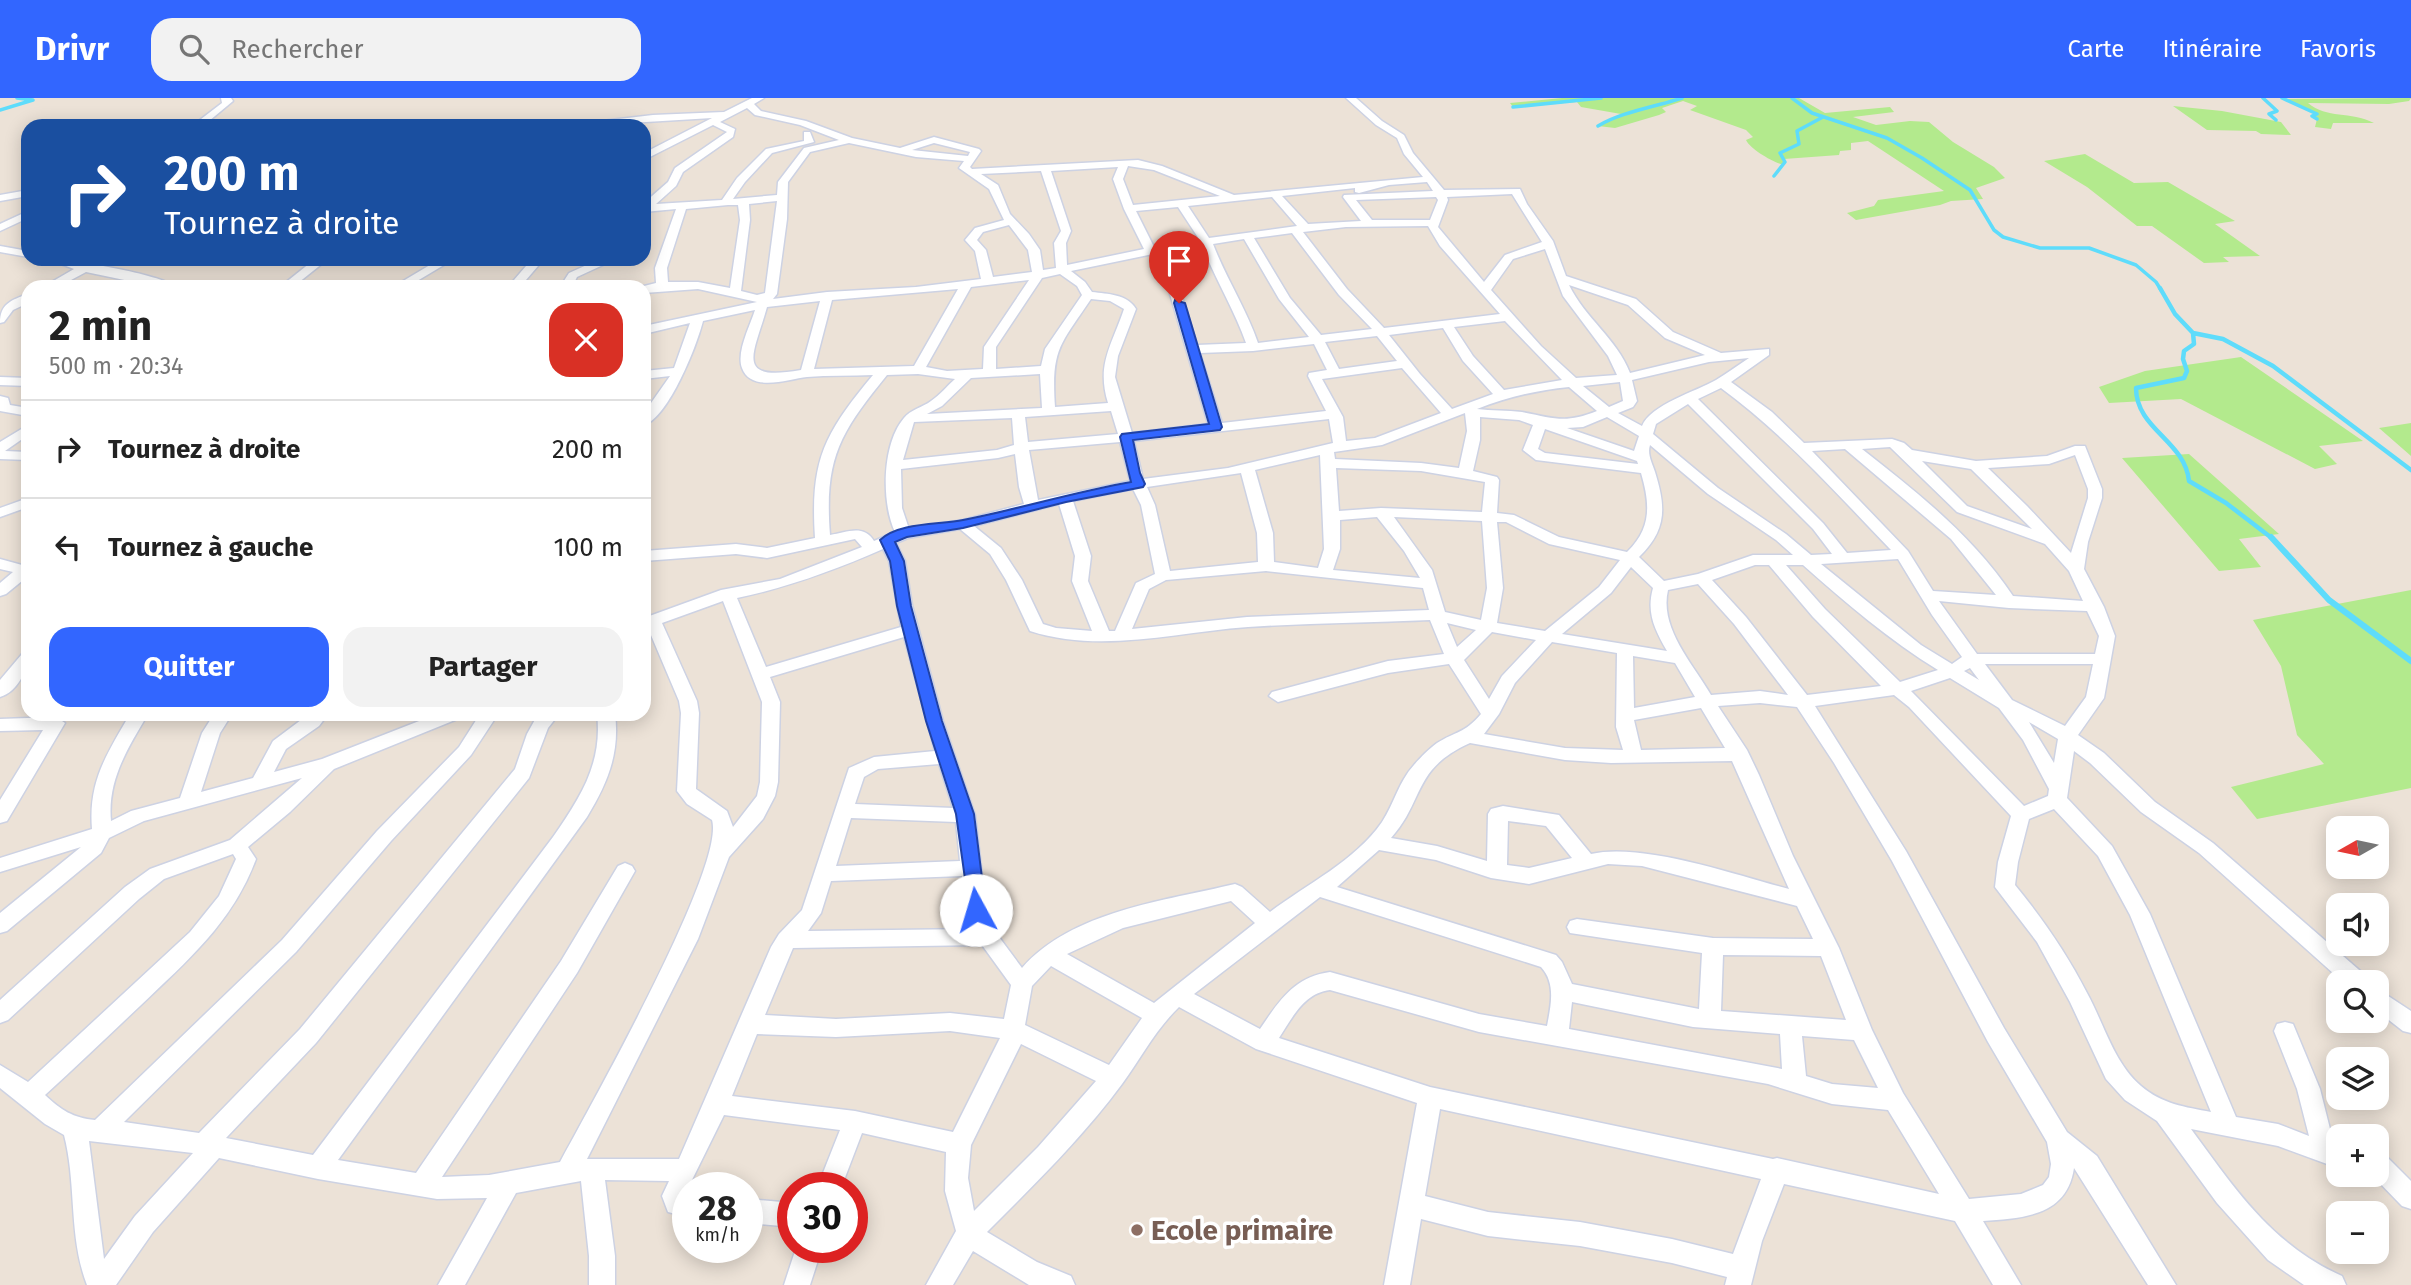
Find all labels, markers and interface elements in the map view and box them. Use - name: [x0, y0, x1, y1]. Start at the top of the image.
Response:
- search box: [151, 18, 641, 81]
- text: Drivr: [35, 29, 109, 69]
- icon: search: [175, 30, 213, 68]
- text: Rechercher: [231, 34, 364, 65]
- text: Carte: [2068, 35, 2124, 63]
- text: Itinéraire: [2162, 35, 2262, 63]
- text: Favoris: [2300, 35, 2376, 63]
- text: 200 m: [164, 144, 300, 203]
- icon: right: [49, 147, 140, 238]
- text: Tournez à droite: [164, 204, 400, 242]
- pin: [1149, 231, 1209, 303]
- icon: arrive: [1160, 242, 1198, 280]
- text: 2 min: [49, 301, 152, 351]
- button: close: [549, 303, 623, 377]
- text: 500 m · 20:34: [49, 352, 183, 380]
- icon: right: [49, 430, 87, 468]
- text: Tournez à droite: [108, 434, 300, 465]
- text: 200 m: [552, 434, 623, 465]
- icon: left: [49, 528, 87, 566]
- text: Tournez à gauche: [108, 532, 313, 563]
- text: 100 m: [554, 532, 623, 563]
- button: Quitter: [49, 627, 329, 707]
- button: Partager: [343, 627, 623, 707]
- north arrow: [2326, 816, 2389, 878]
- map controls: [2326, 816, 2389, 1264]
- position arrow: [939, 873, 1013, 947]
- button: sound: [2326, 893, 2389, 956]
- button: search: [2326, 970, 2389, 1033]
- button: layers: [2326, 1047, 2389, 1110]
- button: +: [2326, 1124, 2389, 1187]
- speed limit sign: 30: [777, 1172, 868, 1263]
- text: 28: [698, 1187, 737, 1229]
- button: −: [2326, 1201, 2389, 1264]
- place label: Ecole primaire: [1151, 1214, 1333, 1247]
- marker: Ecole primaire: [1129, 1222, 1145, 1238]
- text: km/h: [695, 1224, 740, 1246]

